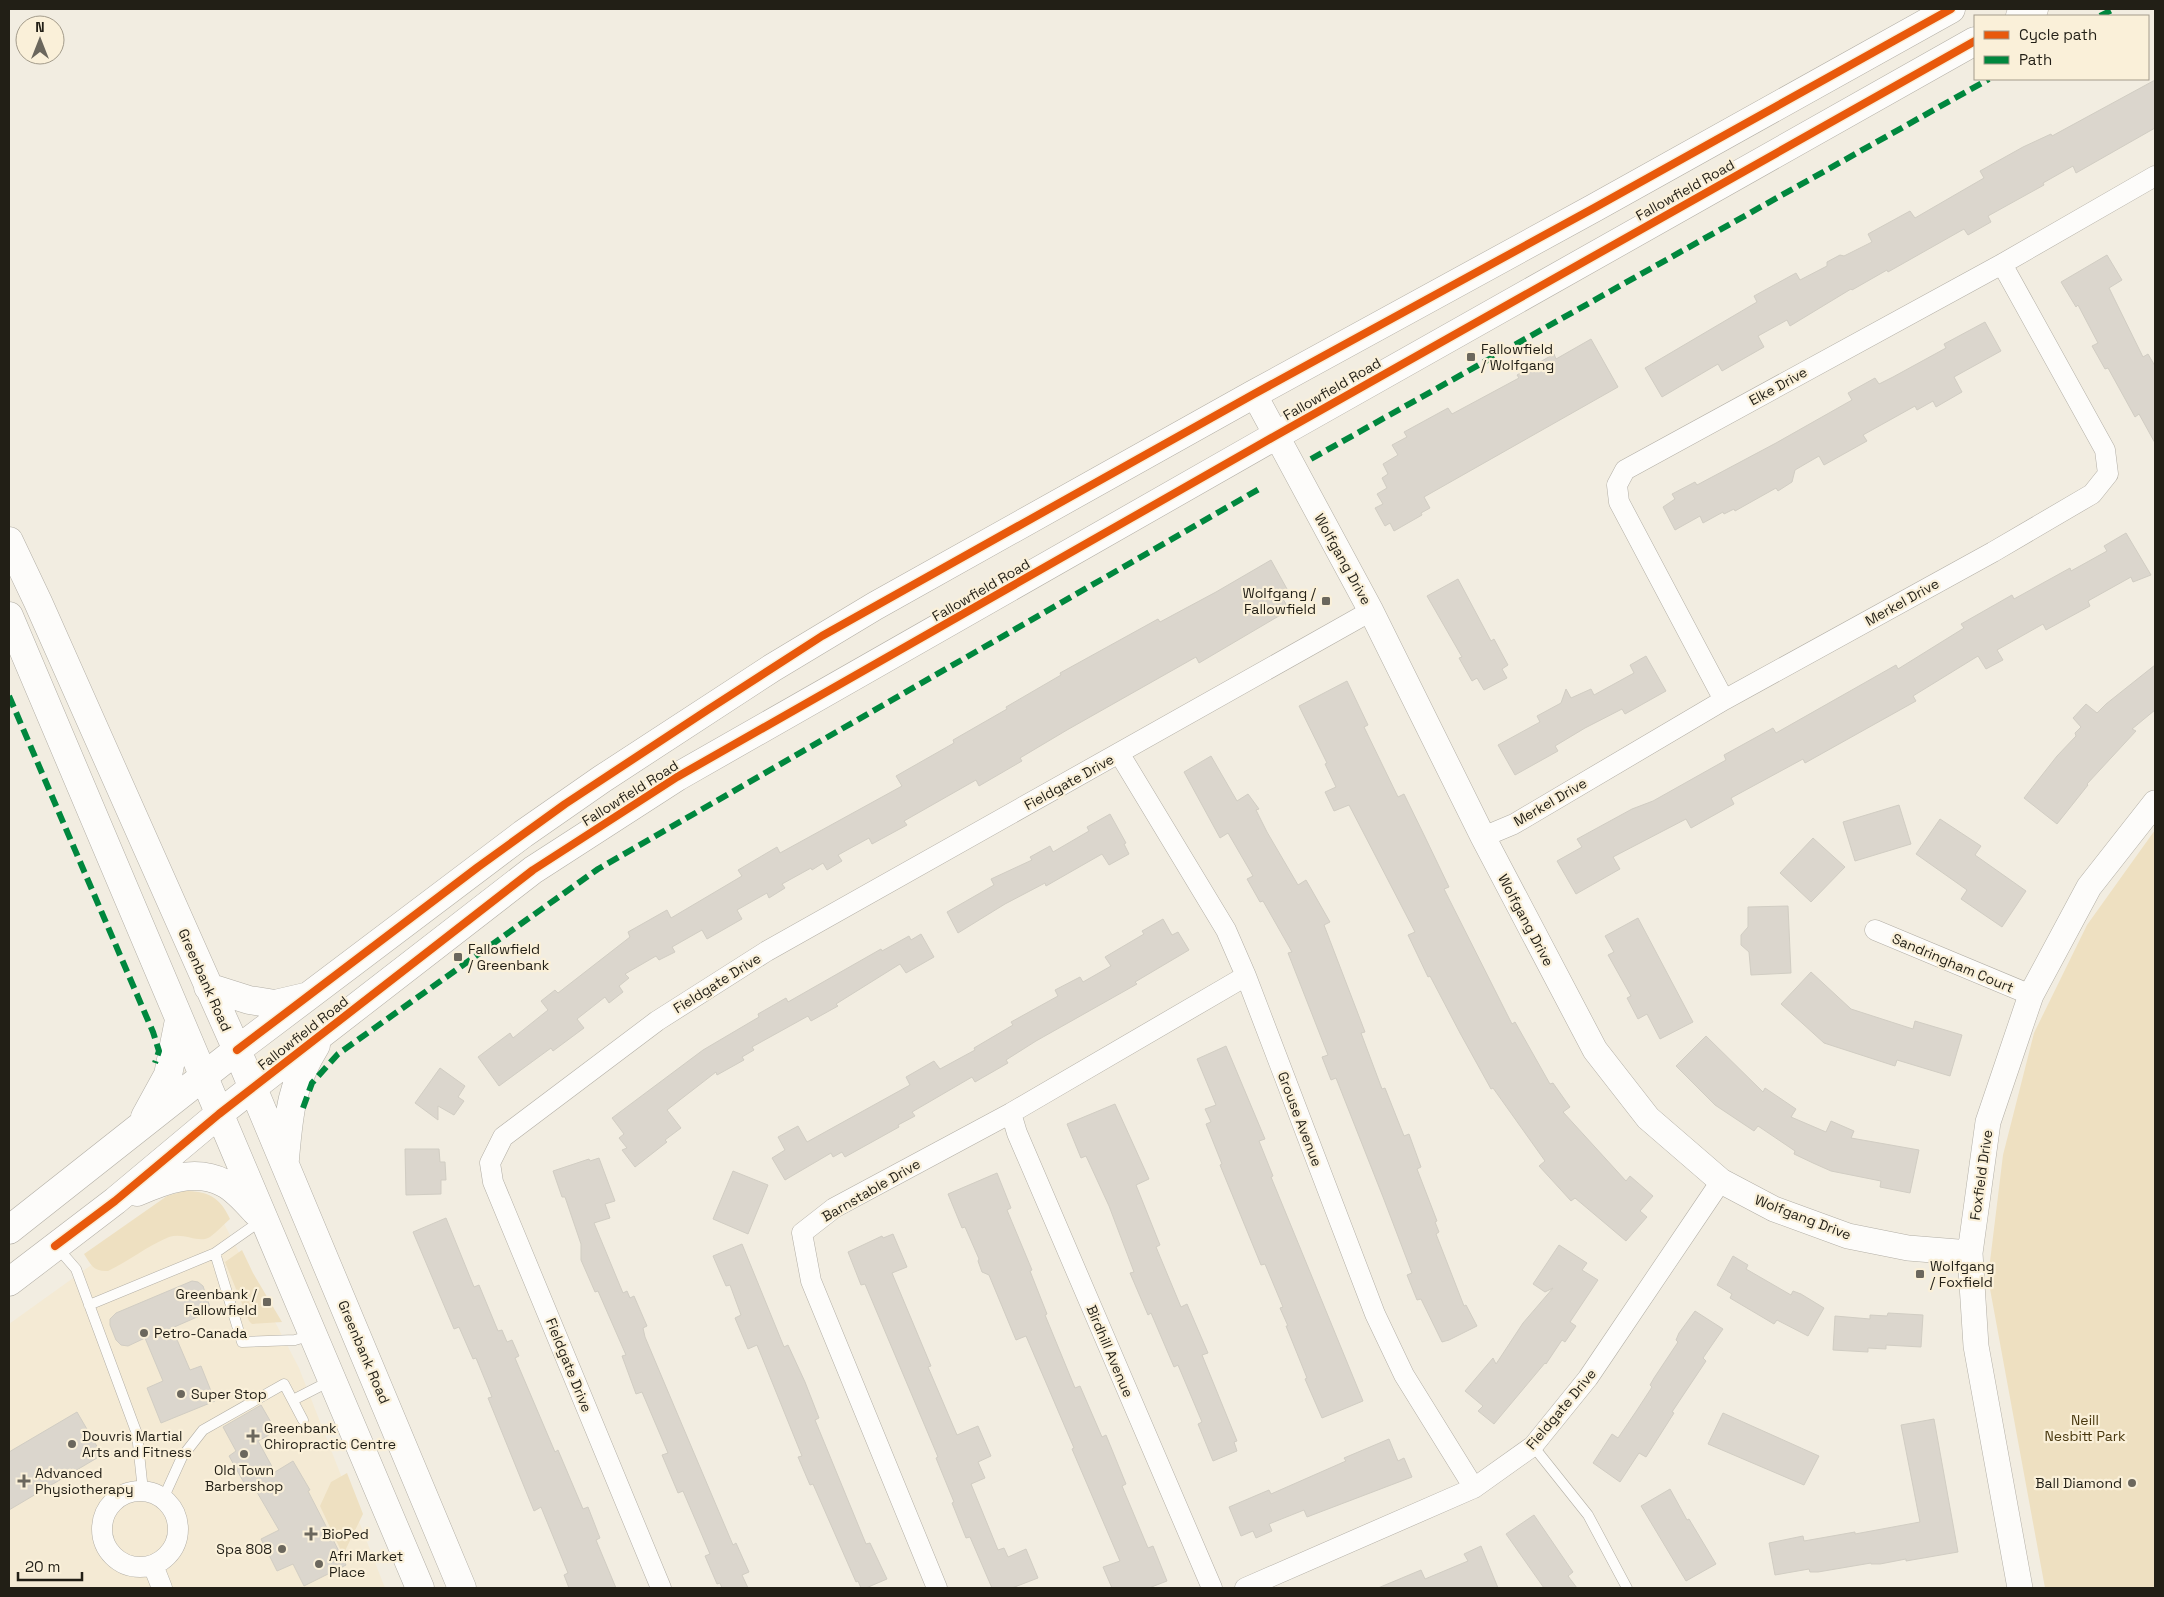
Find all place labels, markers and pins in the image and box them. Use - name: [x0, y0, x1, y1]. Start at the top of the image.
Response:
- place label: Fallowfield / Wolfgang: [1481, 340, 1554, 374]
- marker: Fallowfield / Wolfgang: [1465, 351, 1477, 363]
- place label: Wolfgang / Fallowfield: [1243, 584, 1317, 618]
- marker: Wolfgang / Fallowfield: [1320, 595, 1332, 607]
- place label: Fallowfield / Greenbank: [468, 940, 550, 974]
- marker: Fallowfield / Greenbank: [452, 951, 464, 963]
- place label: Wolfgang / Foxfield: [1930, 1257, 1995, 1291]
- marker: Wolfgang / Foxfield: [1914, 1268, 1926, 1280]
- place label: Greenbank / Fallowfield: [176, 1285, 258, 1319]
- marker: Greenbank / Fallowfield: [261, 1296, 273, 1308]
- place label: Petro-Canada: [154, 1324, 247, 1342]
- marker: Petro-Canada: [138, 1327, 150, 1339]
- place label: Super Stop: [191, 1385, 267, 1403]
- marker: Super Stop: [175, 1388, 187, 1400]
- place label: Greenbank Chiropractic Centre: [264, 1419, 396, 1453]
- place label: Douvris Martial Arts and Fitness: [82, 1427, 192, 1461]
- marker: Greenbank Chiropractic Centre: [246, 1429, 260, 1443]
- marker: Douvris Martial Arts and Fitness: [66, 1438, 78, 1450]
- marker: Old Town Barbershop: [238, 1448, 250, 1460]
- place label: Old Town Barbershop: [205, 1461, 283, 1495]
- place label: Advanced Physiotherapy: [35, 1464, 134, 1498]
- marker: Advanced Physiotherapy: [17, 1474, 31, 1488]
- place label: Ball Diamond: [2035, 1474, 2122, 1492]
- marker: Ball Diamond: [2126, 1477, 2138, 1489]
- place label: BioPed: [322, 1525, 369, 1543]
- marker: BioPed: [304, 1527, 318, 1541]
- place label: Spa 808: [216, 1540, 272, 1558]
- marker: Spa 808: [276, 1543, 288, 1555]
- place label: Afri Market Place: [329, 1547, 403, 1581]
- marker: Afri Market Place: [313, 1558, 325, 1570]

